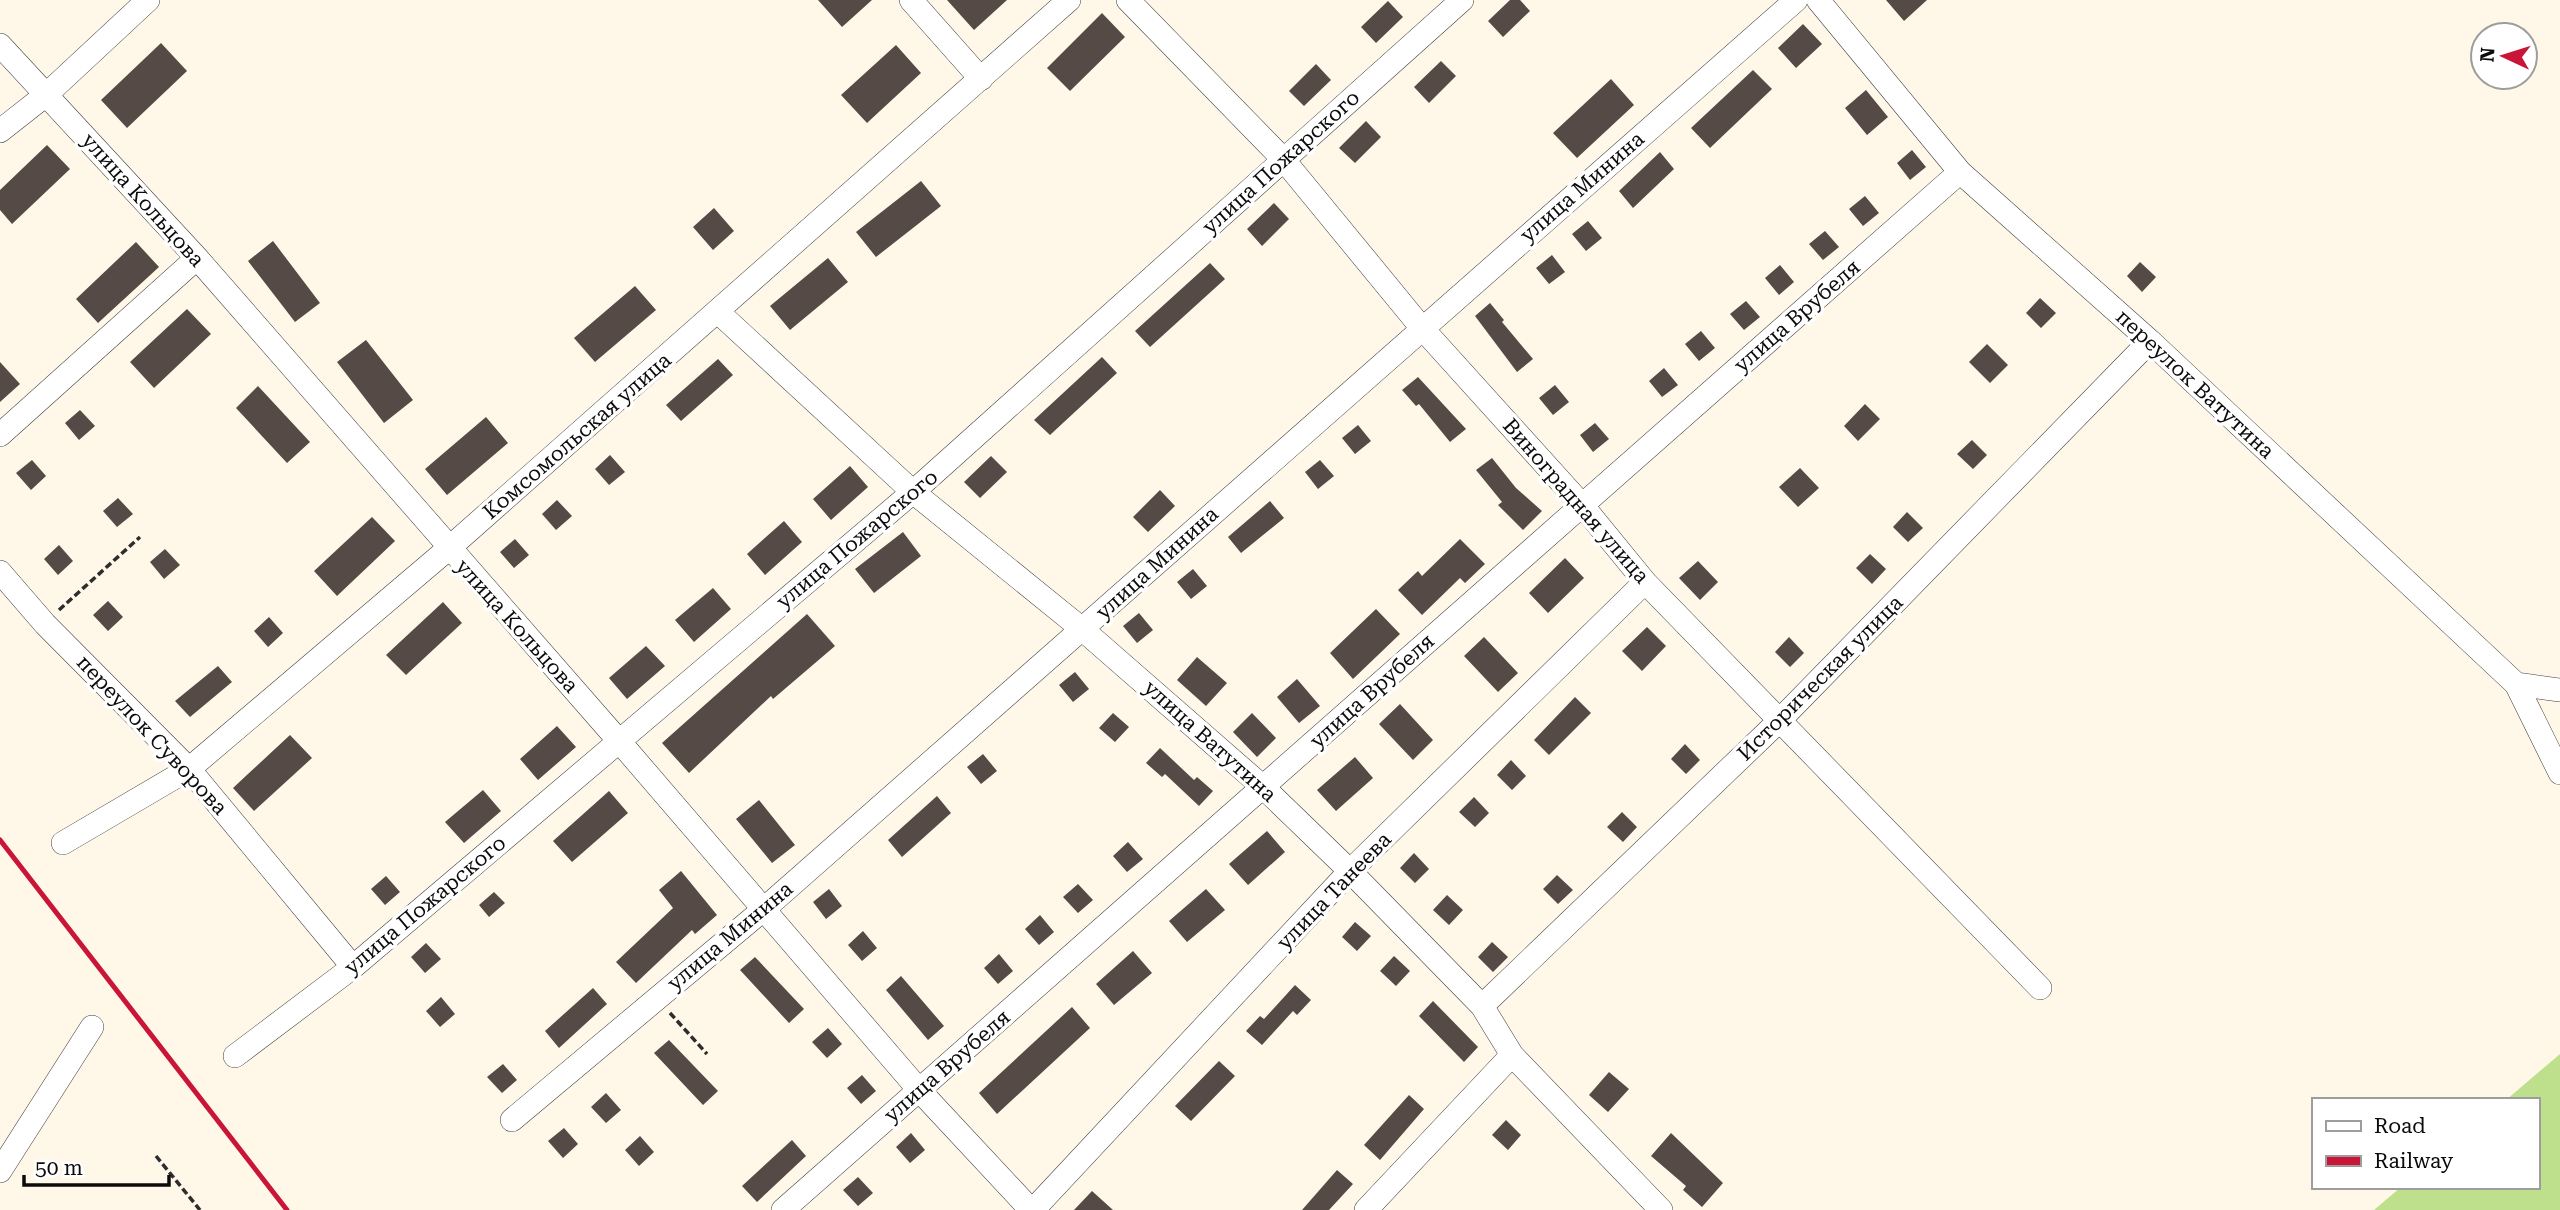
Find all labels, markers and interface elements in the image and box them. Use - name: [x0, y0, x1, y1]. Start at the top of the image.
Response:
- north arrow: [2469, 21, 2539, 91]
- text: N: [2476, 46, 2500, 63]
- street label: улица Пожарского: [1198, 85, 1364, 239]
- street label: улица Минина: [1515, 126, 1649, 247]
- street label: улица Кольцова: [77, 128, 210, 272]
- street label: улица Врубеля: [1729, 255, 1865, 377]
- street label: переулок Ватутина: [2111, 305, 2279, 464]
- street label: Комсомольская улица: [478, 347, 676, 524]
- street label: Виноградная улица: [1498, 414, 1654, 589]
- street label: улица Пожарского: [772, 465, 942, 613]
- street label: улица Минина: [1091, 501, 1224, 624]
- street label: улица Кольцова: [451, 554, 584, 698]
- street label: Историческая улица: [1732, 590, 1908, 766]
- street label: улица Врубеля: [1305, 629, 1439, 753]
- street label: переулок Суворова: [72, 650, 233, 820]
- street label: улица Ватутина: [1139, 675, 1282, 807]
- street label: улица Танеева: [1272, 827, 1396, 955]
- street label: улица Пожарского: [340, 831, 510, 979]
- street label: улица Минина: [662, 876, 798, 995]
- street label: улица Врубеля: [879, 1005, 1015, 1127]
- legend: [2312, 1098, 2539, 1189]
- text: Road: [2374, 1114, 2426, 1138]
- scale bar: [24, 1144, 170, 1188]
- text: Railway: [2374, 1149, 2454, 1173]
- text: 50 m: [35, 1156, 83, 1180]

